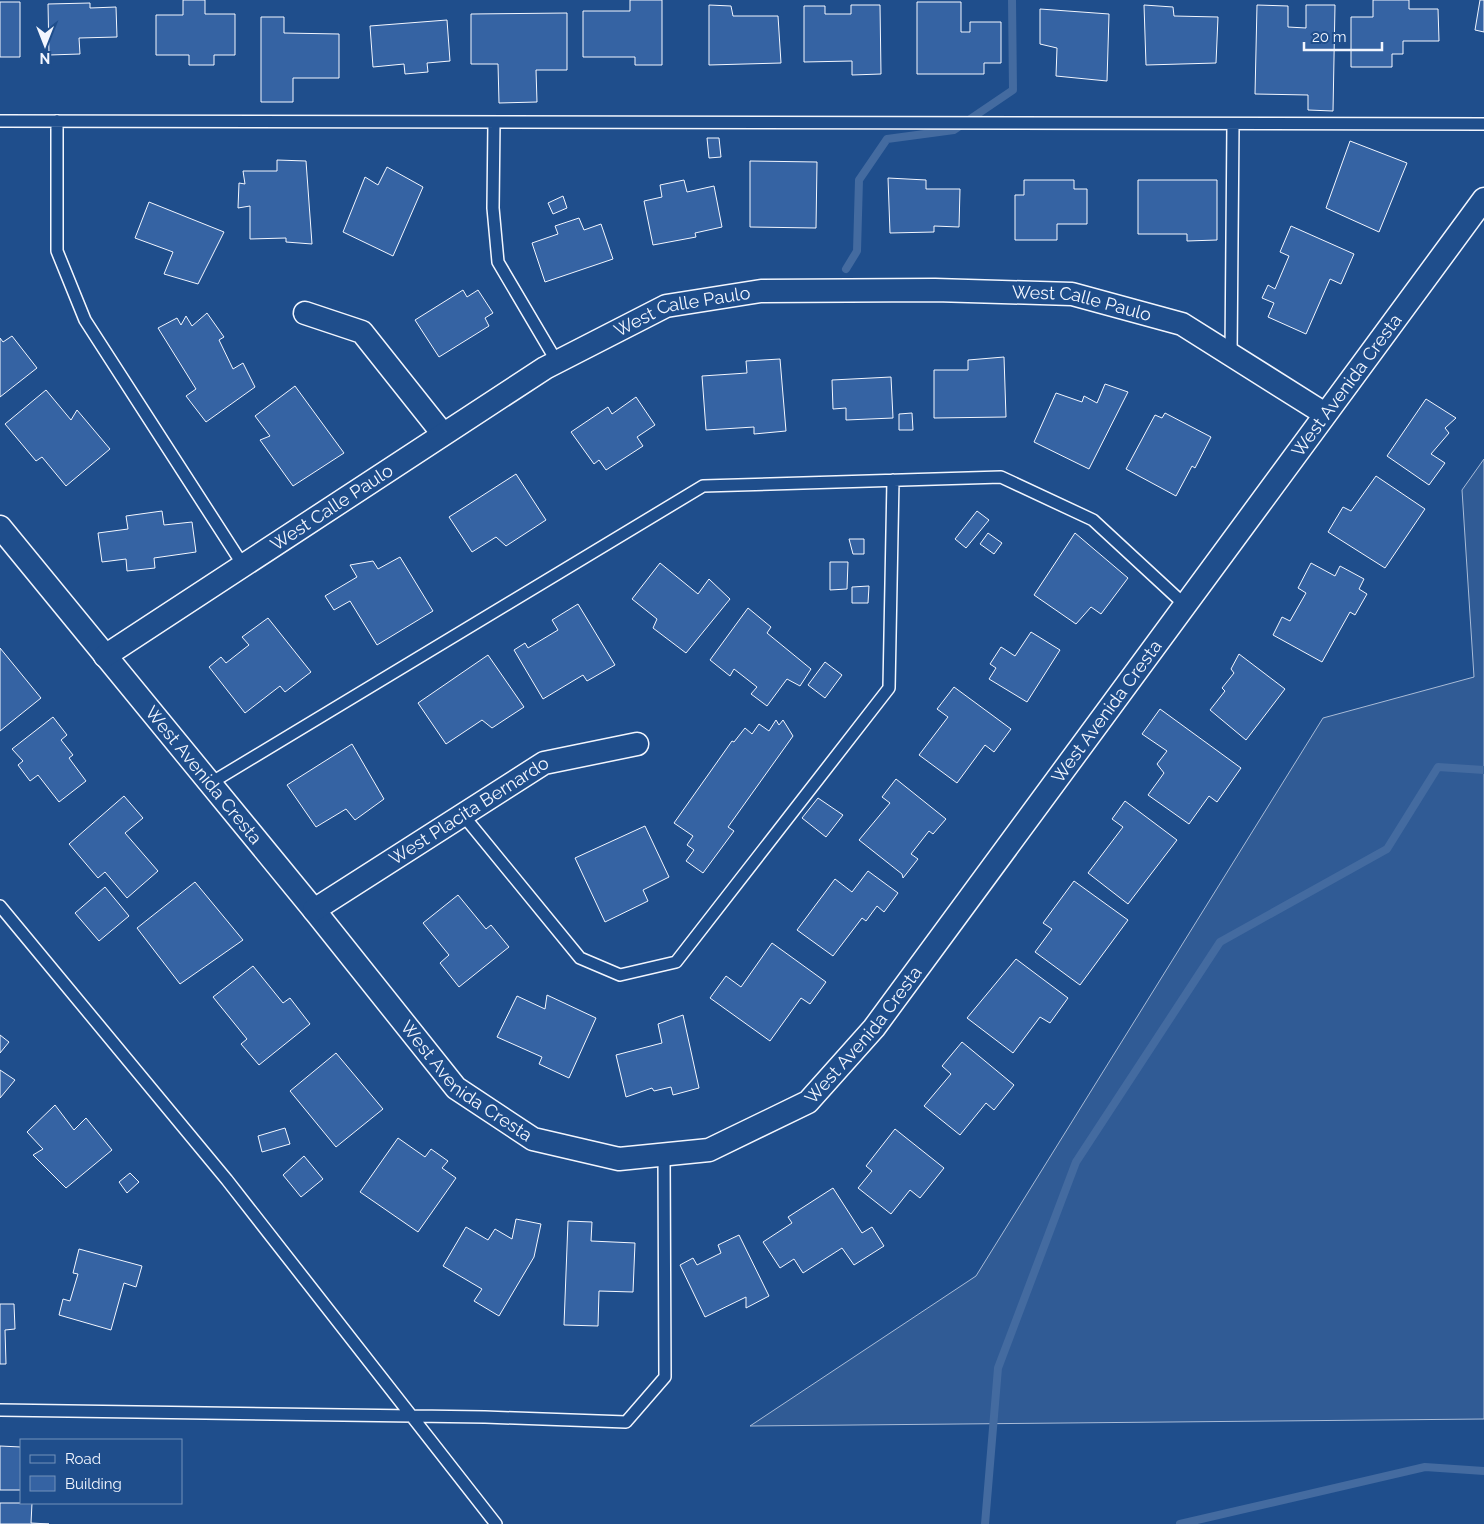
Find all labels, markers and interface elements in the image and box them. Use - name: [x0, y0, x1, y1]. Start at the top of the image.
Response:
- north arrow: [20, 20, 70, 70]
- scale bar: [1304, 20, 1382, 52]
- text: 20 m: [1312, 28, 1347, 46]
- text: N: [40, 50, 50, 66]
- street label: West Calle Paulo: [1012, 281, 1154, 325]
- street label: West Calle Paulo: [610, 282, 752, 341]
- street label: West Avenida Cresta: [1287, 310, 1406, 461]
- street label: West Calle Paulo: [266, 459, 397, 555]
- street label: West Avenida Cresta: [1047, 636, 1166, 787]
- street label: West Avenida Cresta: [141, 702, 267, 848]
- street label: West Placita Bernardo: [385, 752, 553, 869]
- street label: West Avenida Cresta: [800, 962, 926, 1108]
- street label: West Avenida Cresta: [396, 1016, 536, 1146]
- legend: [20, 1439, 182, 1504]
- text: Road: [65, 1450, 101, 1468]
- text: Building: [65, 1475, 122, 1493]

